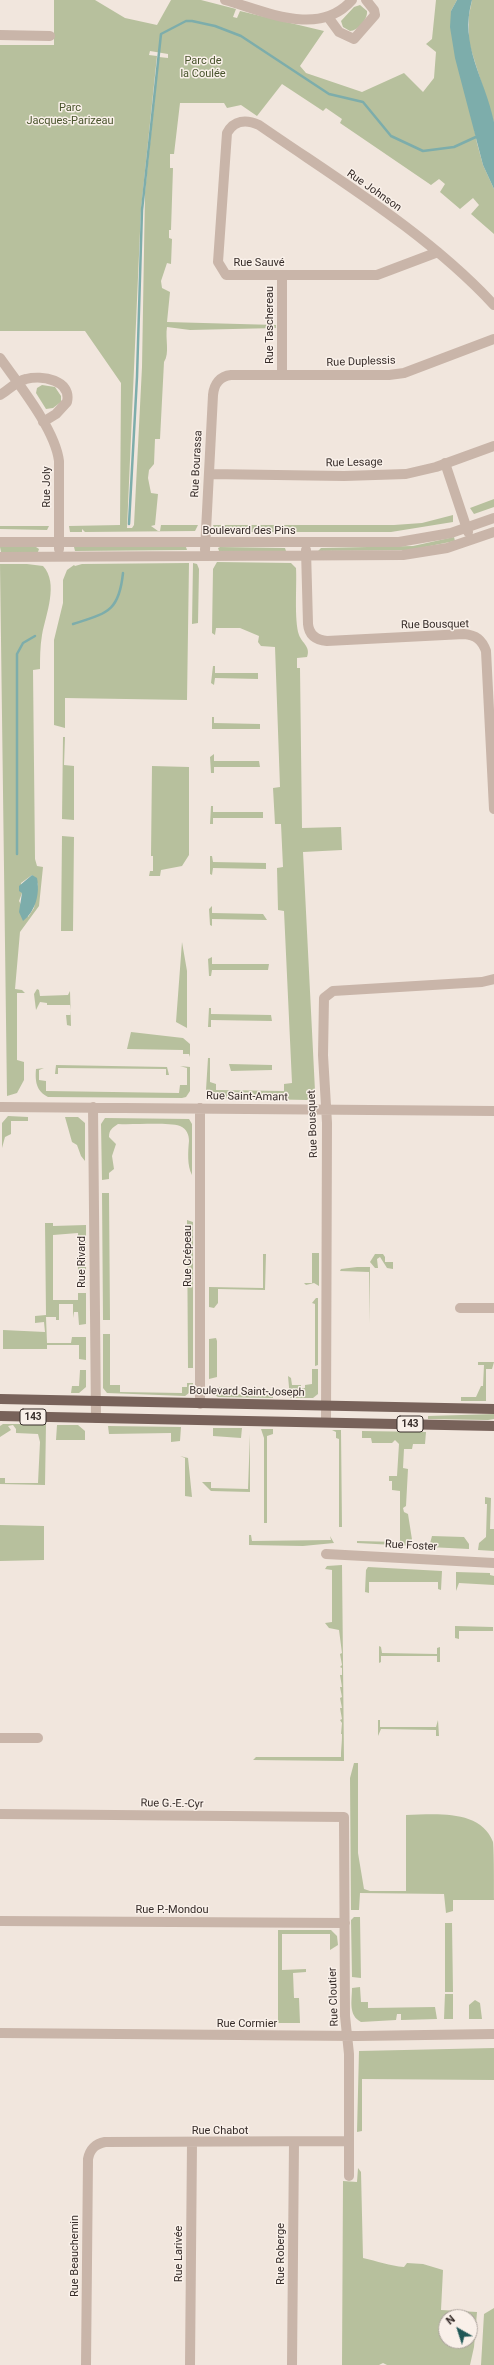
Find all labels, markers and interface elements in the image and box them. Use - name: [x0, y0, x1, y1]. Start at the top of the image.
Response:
- park label: Parc de la Coulée: [180, 54, 226, 80]
- park label: Parc Jacques-Parizeau: [26, 101, 114, 127]
- street label: Rue Johnson: [344, 167, 404, 215]
- street label: Rue Sauvé: [233, 256, 285, 270]
- street label: Rue Taschereau: [263, 286, 277, 364]
- street label: Rue Duplessis: [326, 354, 396, 370]
- street label: Rue Bourassa: [189, 430, 205, 498]
- street label: Rue Lesage: [325, 456, 383, 470]
- street label: Rue Joly: [40, 466, 54, 508]
- street label: Boulevard des Pins: [202, 524, 296, 538]
- street label: Rue Bousquet: [401, 618, 469, 632]
- street label: Rue Saint-Amant: [206, 1090, 288, 1104]
- street label: Rue Bousquet: [305, 1090, 321, 1158]
- street label: Rue Crépeau: [181, 1225, 195, 1287]
- street label: Rue Rivard: [75, 1236, 89, 1288]
- street label: Boulevard Saint-Joseph: [189, 1384, 305, 1400]
- road number: 143: [20, 1409, 46, 1425]
- road number: 143: [397, 1416, 423, 1432]
- street label: Rue Foster: [384, 1538, 438, 1554]
- street label: Rue G.-E.-Cyr: [140, 1797, 204, 1811]
- street label: Rue P.-Mondou: [135, 1903, 209, 1917]
- street label: Rue Cloutier: [326, 1967, 342, 2027]
- street label: Rue Cormier: [217, 2017, 277, 2031]
- street label: Rue Chabot: [192, 2124, 248, 2138]
- street label: Rue Beauchemin: [68, 2215, 82, 2297]
- street label: Rue Roberge: [274, 2223, 288, 2285]
- street label: Rue Larivée: [172, 2226, 186, 2282]
- north arrow: [438, 2309, 478, 2349]
- text: N: [444, 2313, 458, 2328]

